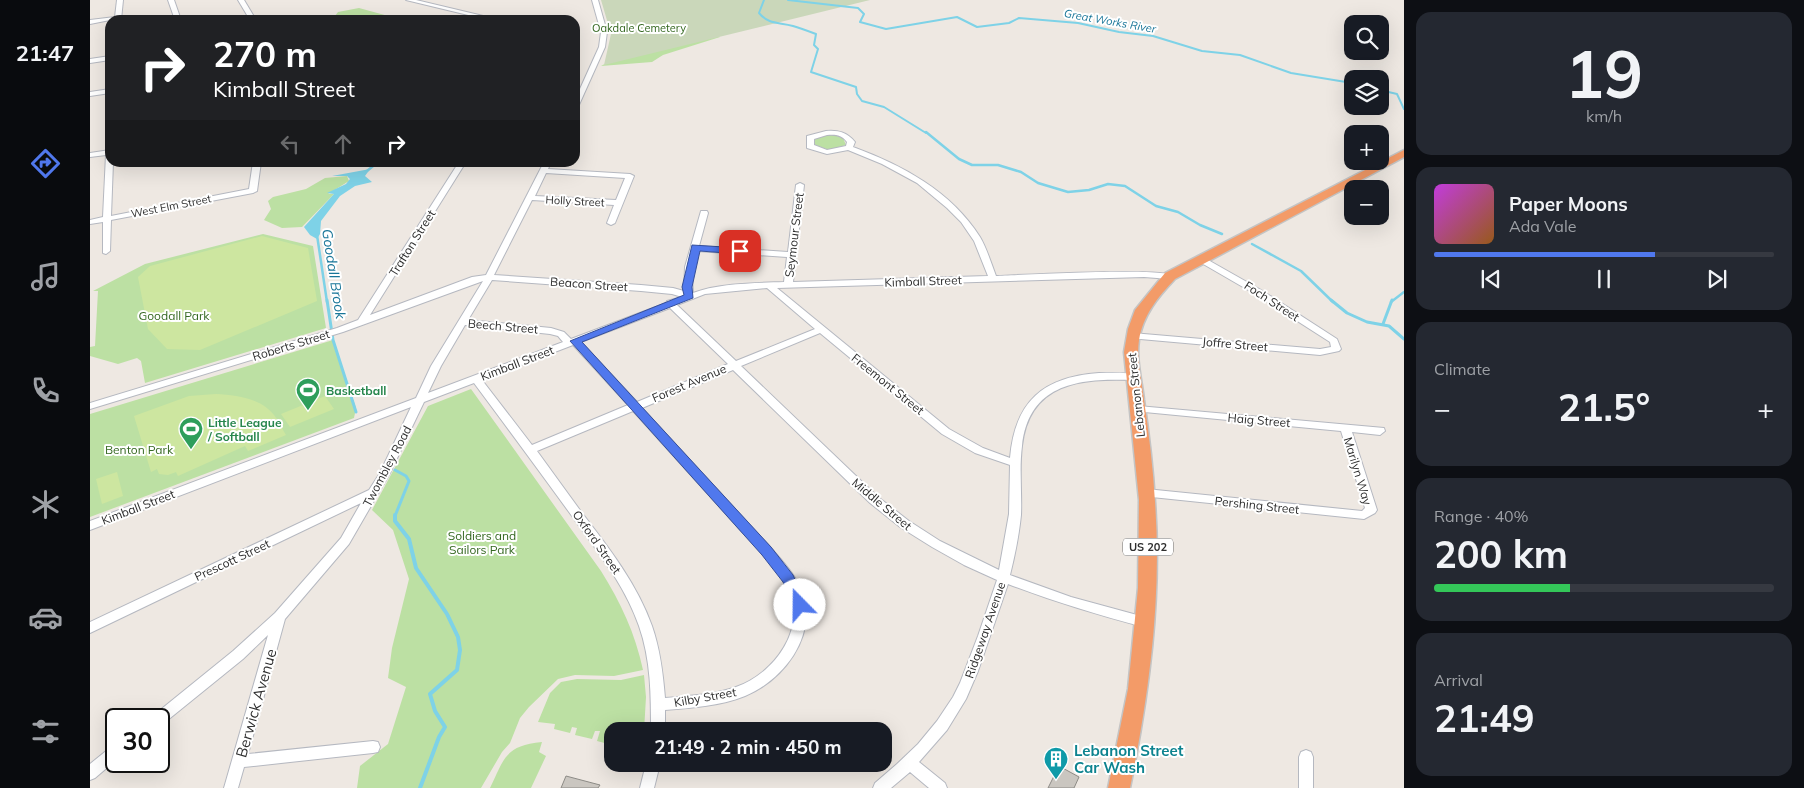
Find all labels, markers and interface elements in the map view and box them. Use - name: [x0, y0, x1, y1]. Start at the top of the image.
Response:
- water label: Great Works River: [1063, 6, 1158, 36]
- map controls: [1344, 15, 1389, 225]
- button: search: [1344, 15, 1389, 60]
- park label: Oakdale Cemetery: [592, 21, 686, 35]
- text: 270 m: [213, 32, 317, 76]
- text: 19: [1565, 33, 1643, 114]
- icon: right: [130, 35, 195, 100]
- text: 21:47: [16, 39, 74, 67]
- button: layers: [1344, 70, 1389, 115]
- text: Kimball Street: [213, 75, 355, 103]
- text: km/h: [1586, 106, 1622, 126]
- button: +: [1344, 125, 1389, 170]
- icon: left: [276, 130, 304, 158]
- icon: ahead: [329, 130, 357, 158]
- icon: right: [382, 130, 410, 158]
- icon: directions: [28, 146, 63, 181]
- button: −: [1344, 180, 1389, 225]
- street label: West Elm Street: [130, 191, 213, 221]
- street label: Holly Street: [545, 192, 605, 210]
- street label: Seymour Street: [781, 192, 807, 278]
- text: Paper Moons: [1509, 192, 1628, 216]
- street label: Trafton Street: [386, 207, 438, 279]
- text: Ada Vale: [1509, 216, 1576, 236]
- water label: Goodall Brook: [318, 228, 350, 321]
- pin: [719, 230, 761, 272]
- icon: arrive: [726, 237, 754, 265]
- icon: music: [28, 259, 63, 294]
- icon: previous: [1477, 265, 1505, 293]
- icon: pause: [1590, 265, 1618, 293]
- icon: next: [1703, 265, 1731, 293]
- street label: Kimball Street: [884, 272, 962, 290]
- street label: Beacon Street: [550, 274, 628, 294]
- street label: Foch Street: [1242, 278, 1302, 324]
- park label: Goodall Park: [139, 308, 210, 323]
- street label: Beech Street: [467, 315, 539, 337]
- street label: Roberts Street: [251, 326, 331, 364]
- street label: Joffre Street: [1202, 334, 1268, 354]
- street label: Kimball Street: [478, 342, 556, 384]
- street label: Freemont Street: [849, 350, 927, 418]
- street label: Lebanon Street: [1124, 352, 1148, 438]
- text: Climate: [1434, 359, 1490, 379]
- street label: Forest Avenue: [650, 361, 728, 405]
- icon: phone: [28, 373, 63, 408]
- sports icon: Basketball: [295, 377, 321, 411]
- place label: Basketball: [326, 383, 386, 398]
- text: 21.5°: [1558, 383, 1650, 431]
- text: −: [1434, 391, 1451, 426]
- text: +: [1757, 391, 1774, 426]
- street label: Haig Street: [1227, 410, 1291, 430]
- place label: Little League / Softball: [207, 415, 282, 444]
- sports icon: Little League / Softball: [178, 416, 204, 450]
- street label: Twombley Road: [359, 423, 415, 509]
- street label: Marilyn Way: [1341, 435, 1376, 507]
- park label: Benton Park: [105, 442, 174, 457]
- street label: Middle Street: [849, 475, 915, 533]
- street label: Kimball Street: [99, 486, 177, 528]
- icon: climate: [28, 487, 63, 522]
- street label: Pershing Street: [1214, 493, 1300, 517]
- text: Range · 40%: [1434, 506, 1529, 526]
- street label: Oxford Street: [570, 507, 624, 577]
- park label: Soldiers and Sailors Park: [448, 528, 516, 557]
- text: 200 km: [1434, 530, 1568, 578]
- street label: Prescott Street: [192, 536, 272, 584]
- road number: US 202: [1123, 538, 1173, 556]
- position arrow: [773, 578, 825, 630]
- street label: Ridgeway Avenue: [961, 580, 1009, 680]
- icon: car: [28, 600, 63, 635]
- street label: Berwick Avenue: [231, 646, 281, 760]
- text: Arrival: [1434, 670, 1483, 690]
- street label: Kilby Street: [673, 684, 737, 710]
- text: 21:49: [1434, 694, 1535, 742]
- speed limit sign: 30: [105, 708, 170, 773]
- icon: filters: [28, 714, 63, 749]
- text: 21:49 · 2 min · 450 m: [654, 735, 842, 759]
- place label: Lebanon Street Car Wash: [1074, 741, 1184, 777]
- building icon: Lebanon Street Car Wash: [1043, 746, 1069, 780]

